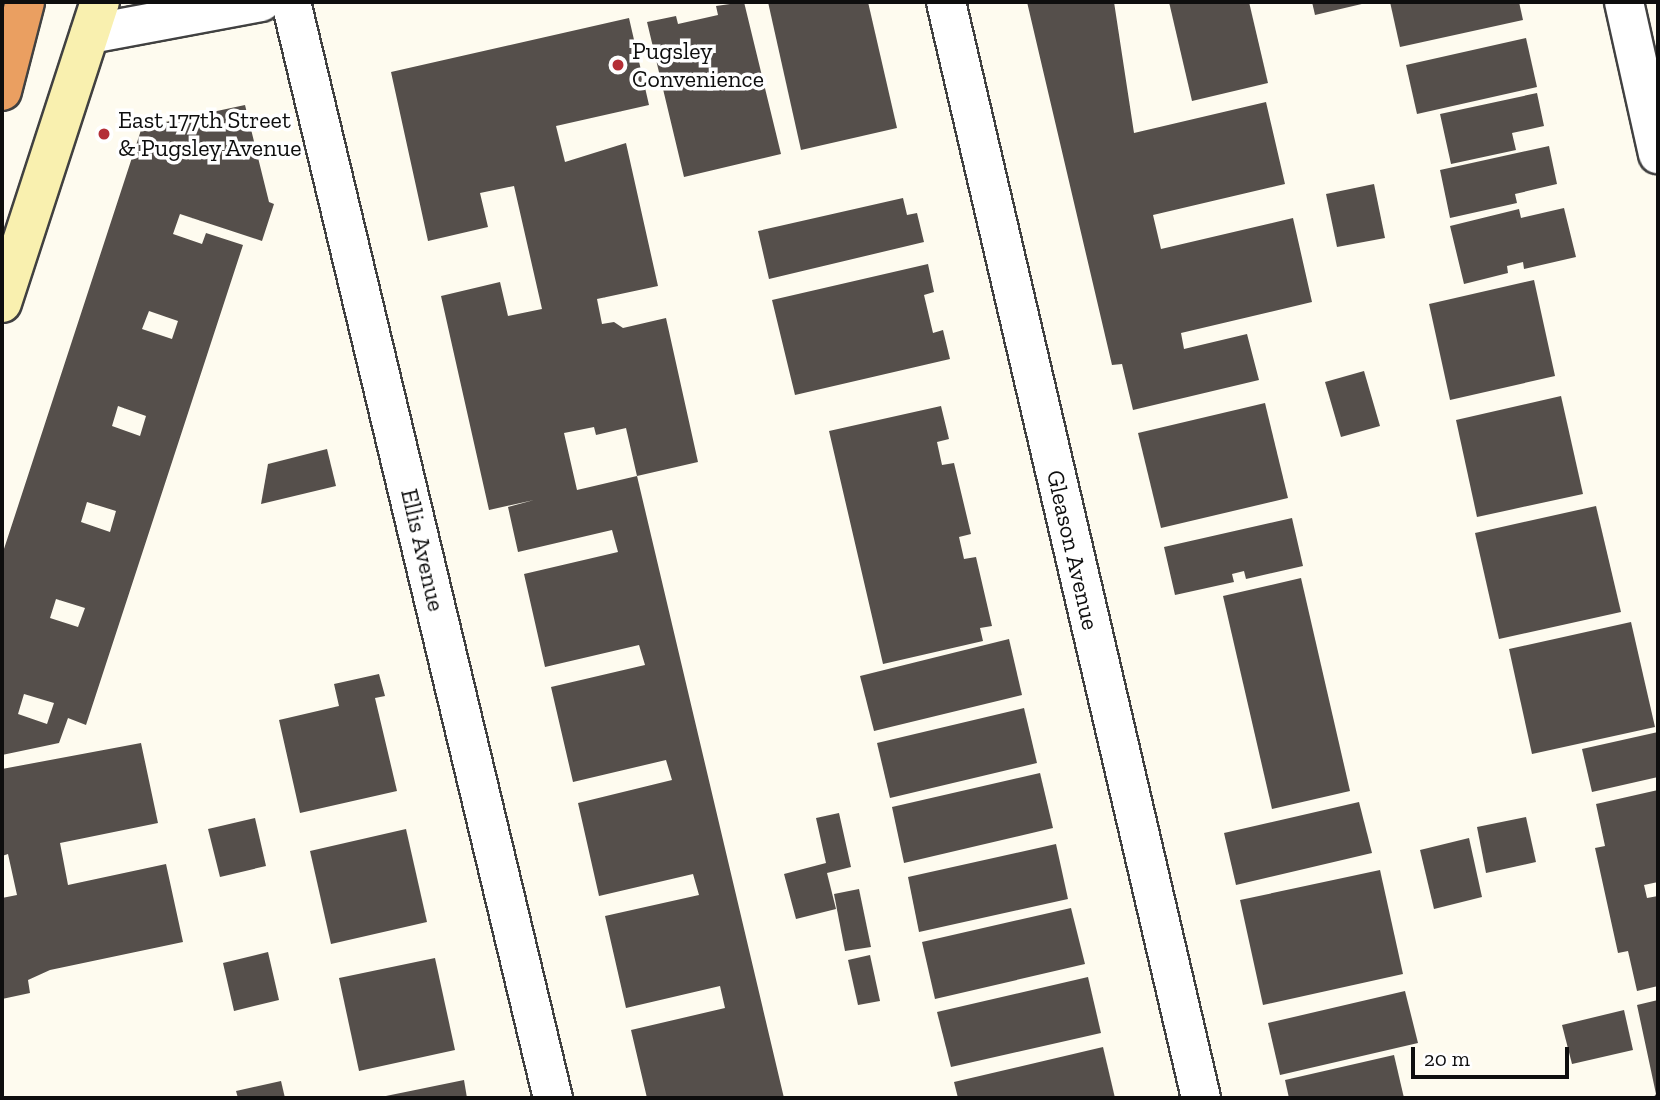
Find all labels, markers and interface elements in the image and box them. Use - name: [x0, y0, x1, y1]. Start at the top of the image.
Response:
- place label: Pugsley Convenience: [632, 37, 764, 93]
- marker: Pugsley Convenience: [610, 57, 626, 73]
- place label: East 177th Street & Pugsley Avenue: [118, 106, 303, 162]
- marker: East 177th Street & Pugsley Avenue: [96, 126, 112, 142]
- street label: Gleason Avenue: [1041, 467, 1105, 633]
- street label: Ellis Avenue: [395, 486, 451, 614]
- scale bar: [1415, 1034, 1572, 1078]
- text: 20 m: [1424, 1046, 1470, 1071]

